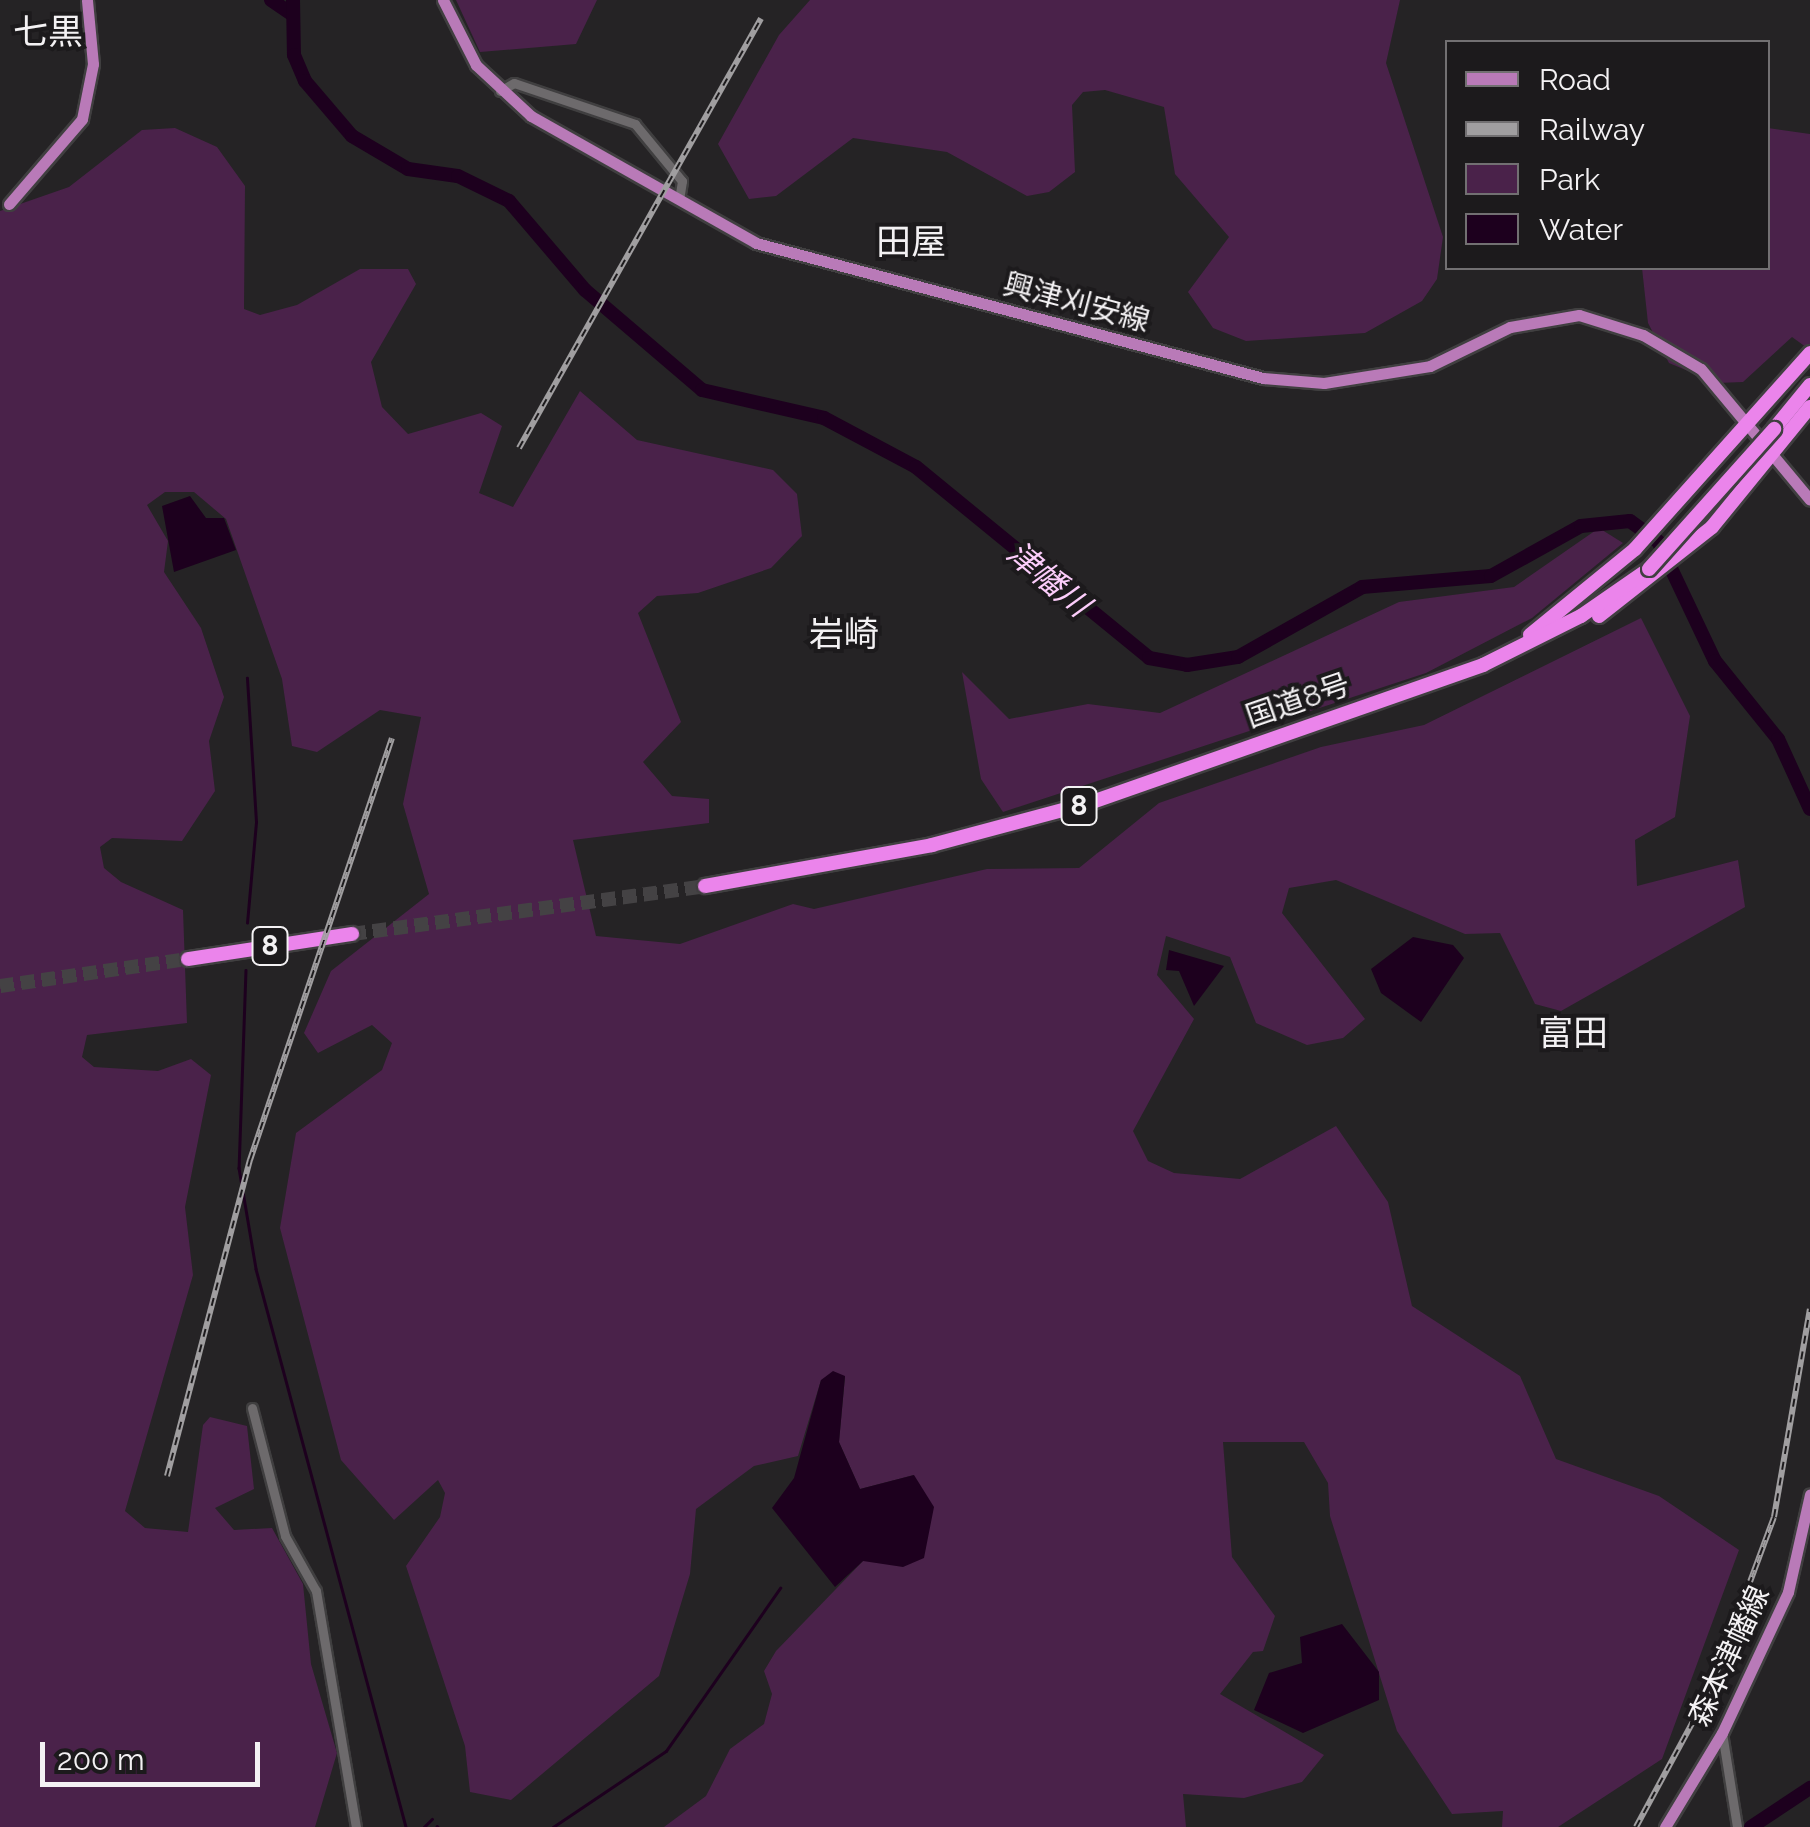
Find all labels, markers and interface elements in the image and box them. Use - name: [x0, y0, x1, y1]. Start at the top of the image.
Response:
- district label: 七黒: [13, 11, 83, 53]
- legend: [1445, 40, 1770, 270]
- text: Road: [1539, 62, 1611, 97]
- text: Railway: [1539, 112, 1645, 147]
- text: Park: [1539, 162, 1600, 197]
- text: Water: [1539, 212, 1623, 247]
- district label: 田屋: [876, 221, 946, 263]
- street label: 興津刈安線: [999, 266, 1153, 340]
- water label: 津幡川: [999, 533, 1097, 625]
- district label: 岩崎: [809, 613, 879, 655]
- street label: 国道8号: [1241, 666, 1355, 736]
- road number: 8: [1059, 783, 1099, 829]
- road number: 8: [250, 923, 290, 969]
- district label: 富田: [1538, 1012, 1608, 1054]
- street label: 森本津幡線: [1681, 1580, 1777, 1732]
- scale bar: [45, 1722, 265, 1784]
- text: 200 m: [57, 1742, 145, 1777]

